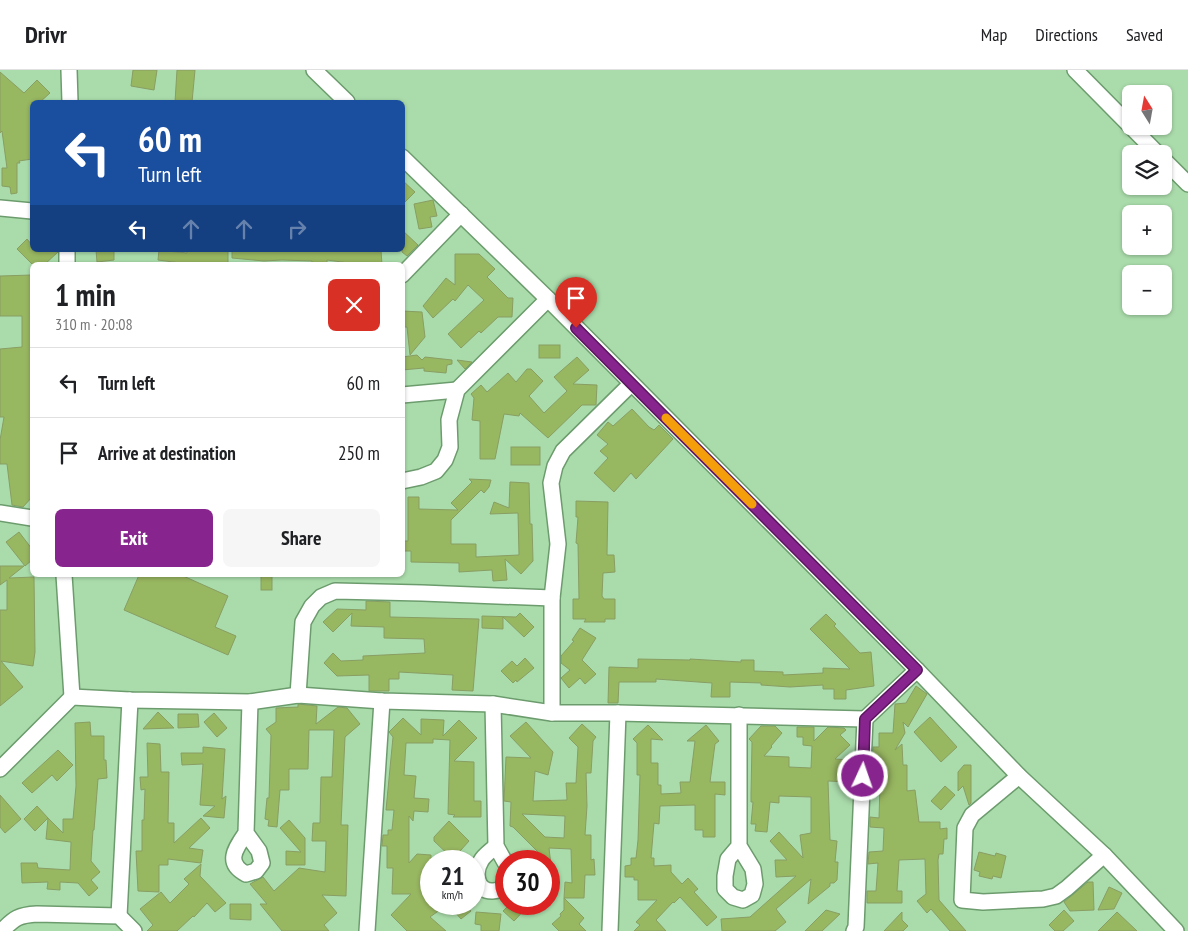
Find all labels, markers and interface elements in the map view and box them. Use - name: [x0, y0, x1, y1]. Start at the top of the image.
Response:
- text: Drivr: [25, 19, 67, 50]
- text: Map: [981, 23, 1007, 46]
- text: Directions: [1035, 23, 1098, 46]
- text: Saved: [1126, 23, 1163, 46]
- north arrow: [1122, 85, 1172, 135]
- map controls: [1122, 85, 1172, 315]
- text: 60 m: [138, 116, 202, 162]
- icon: left: [55, 120, 120, 185]
- button: layers: [1122, 145, 1172, 195]
- text: Turn left: [138, 160, 202, 188]
- button: +: [1122, 205, 1172, 255]
- icon: left: [124, 215, 152, 243]
- icon: ahead: [177, 215, 205, 243]
- icon: ahead: [230, 215, 258, 243]
- icon: right: [283, 215, 311, 243]
- button: −: [1122, 265, 1172, 315]
- text: 1 min: [55, 275, 116, 314]
- pin: [555, 277, 597, 328]
- button: close: [328, 279, 380, 331]
- icon: arrive: [562, 284, 590, 312]
- text: 310 m · 20:08: [55, 314, 133, 334]
- icon: left: [55, 369, 83, 397]
- text: Turn left: [98, 371, 155, 395]
- text: 60 m: [347, 371, 380, 395]
- icon: arrive: [55, 439, 83, 467]
- text: Arrive at destination: [98, 441, 236, 465]
- text: 250 m: [338, 441, 380, 465]
- button: Exit: [55, 509, 213, 567]
- button: Share: [223, 509, 380, 567]
- position arrow: [836, 749, 888, 801]
- speed limit sign: 30: [495, 850, 560, 915]
- text: 21: [441, 860, 464, 892]
- text: km/h: [442, 887, 463, 902]

